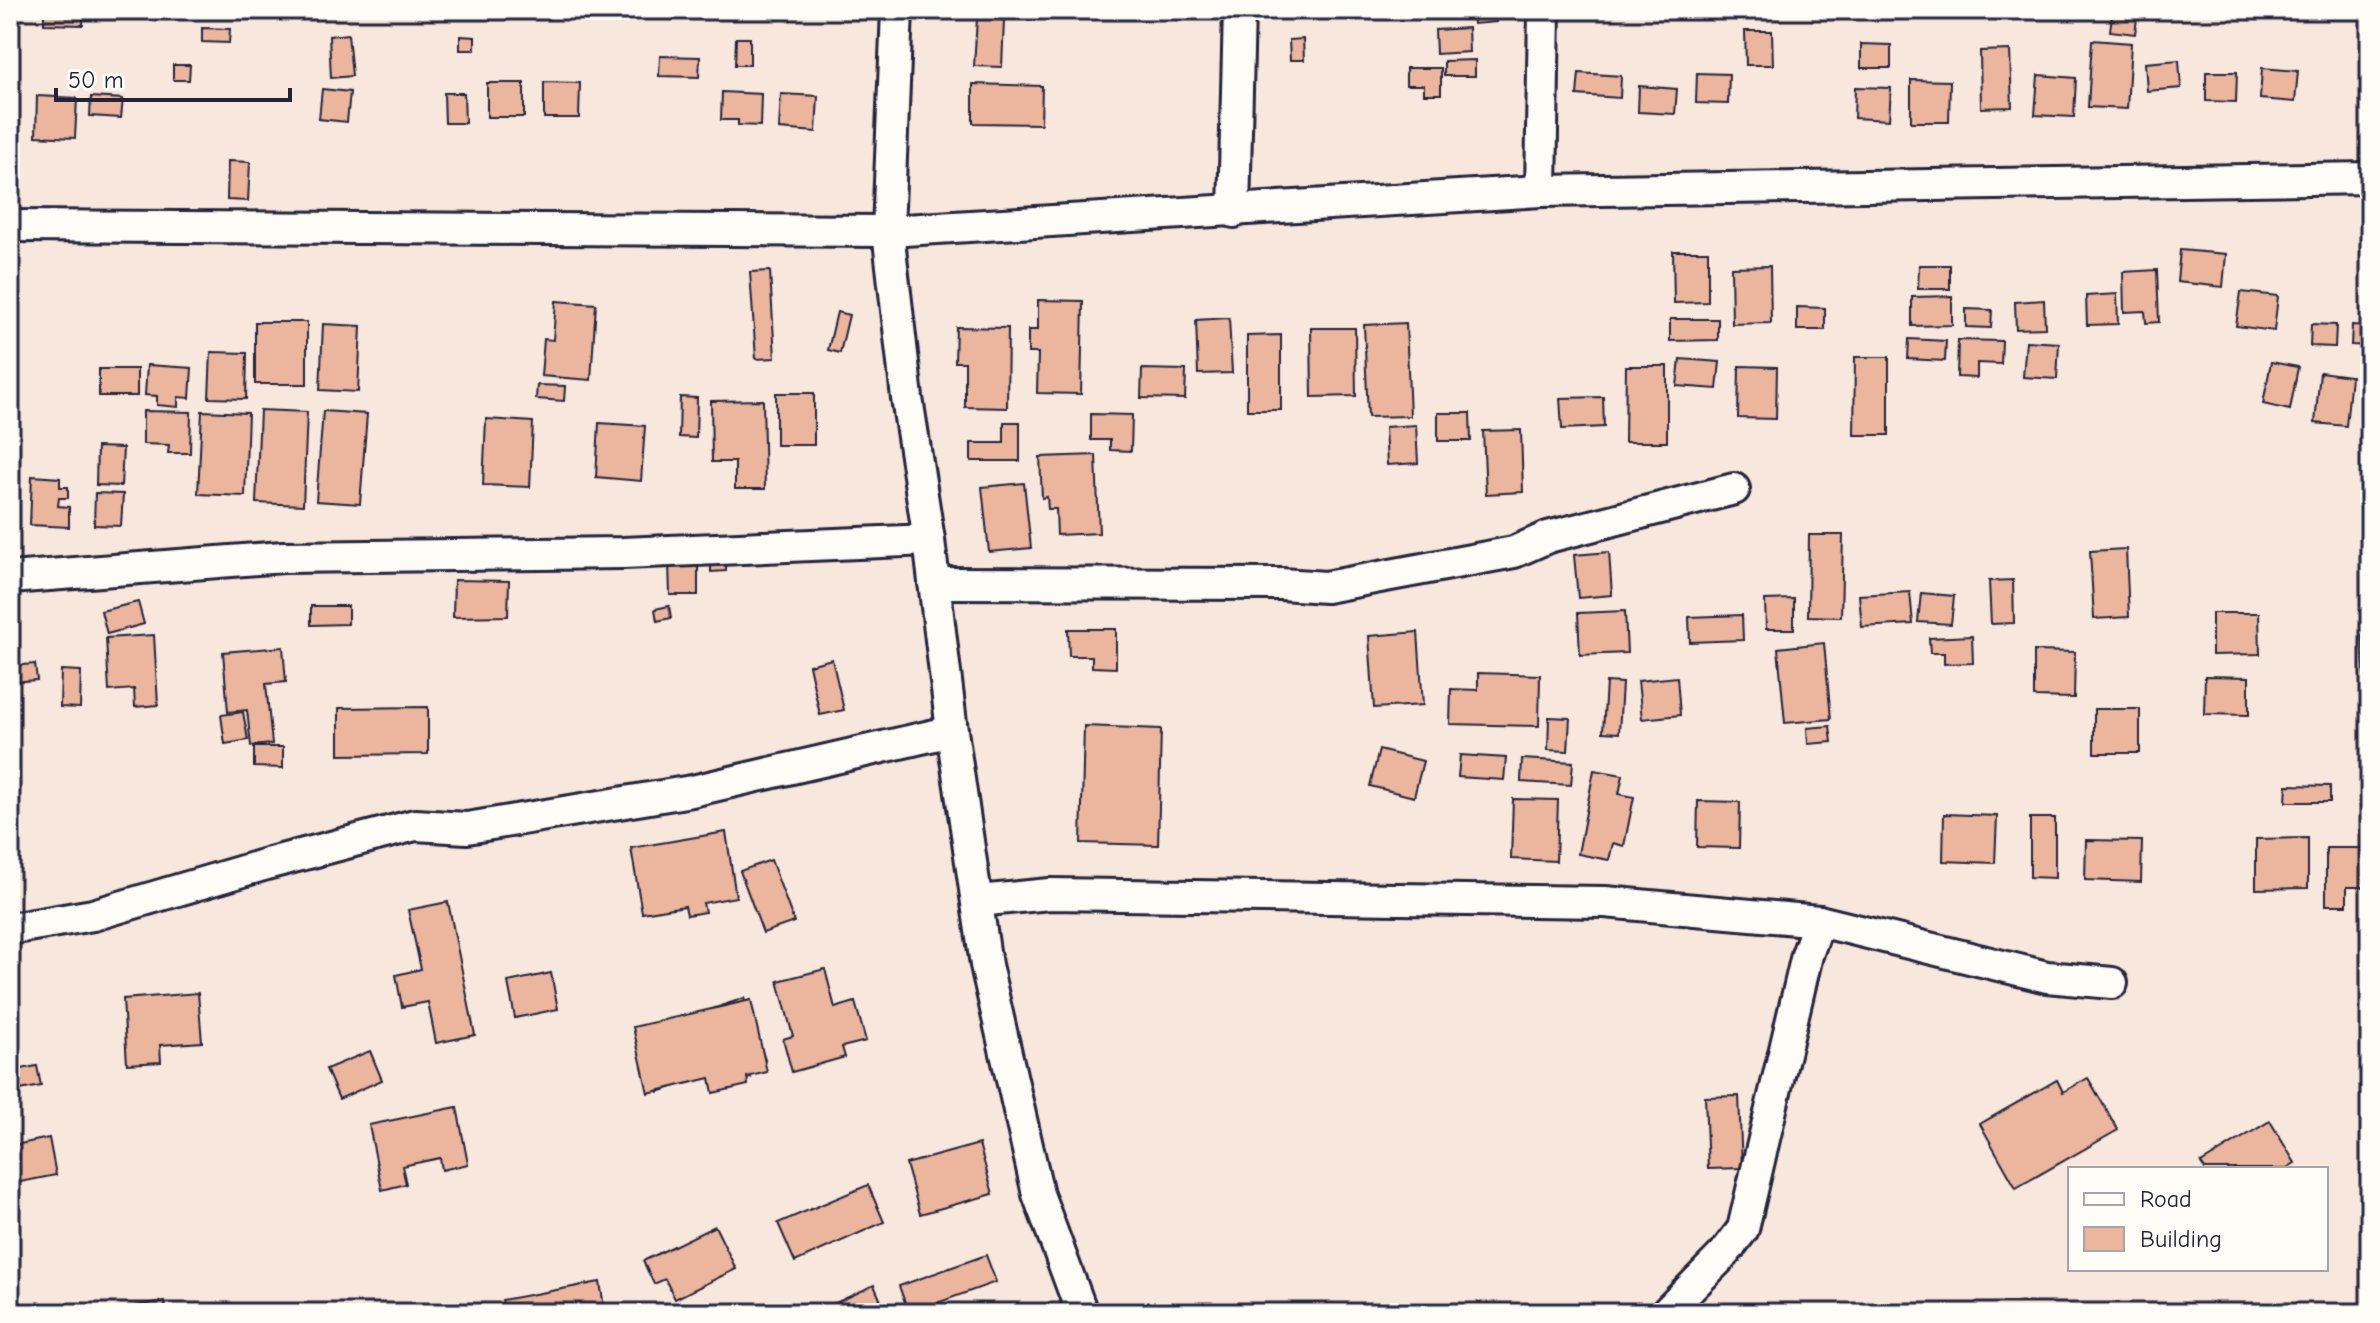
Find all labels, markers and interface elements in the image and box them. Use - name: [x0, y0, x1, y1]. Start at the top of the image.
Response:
- scale bar: [56, 52, 290, 102]
- text: 50 m: [68, 66, 124, 94]
- legend: [2068, 1167, 2328, 1271]
- text: Road: [2140, 1185, 2192, 1213]
- text: Building: [2140, 1225, 2222, 1253]

